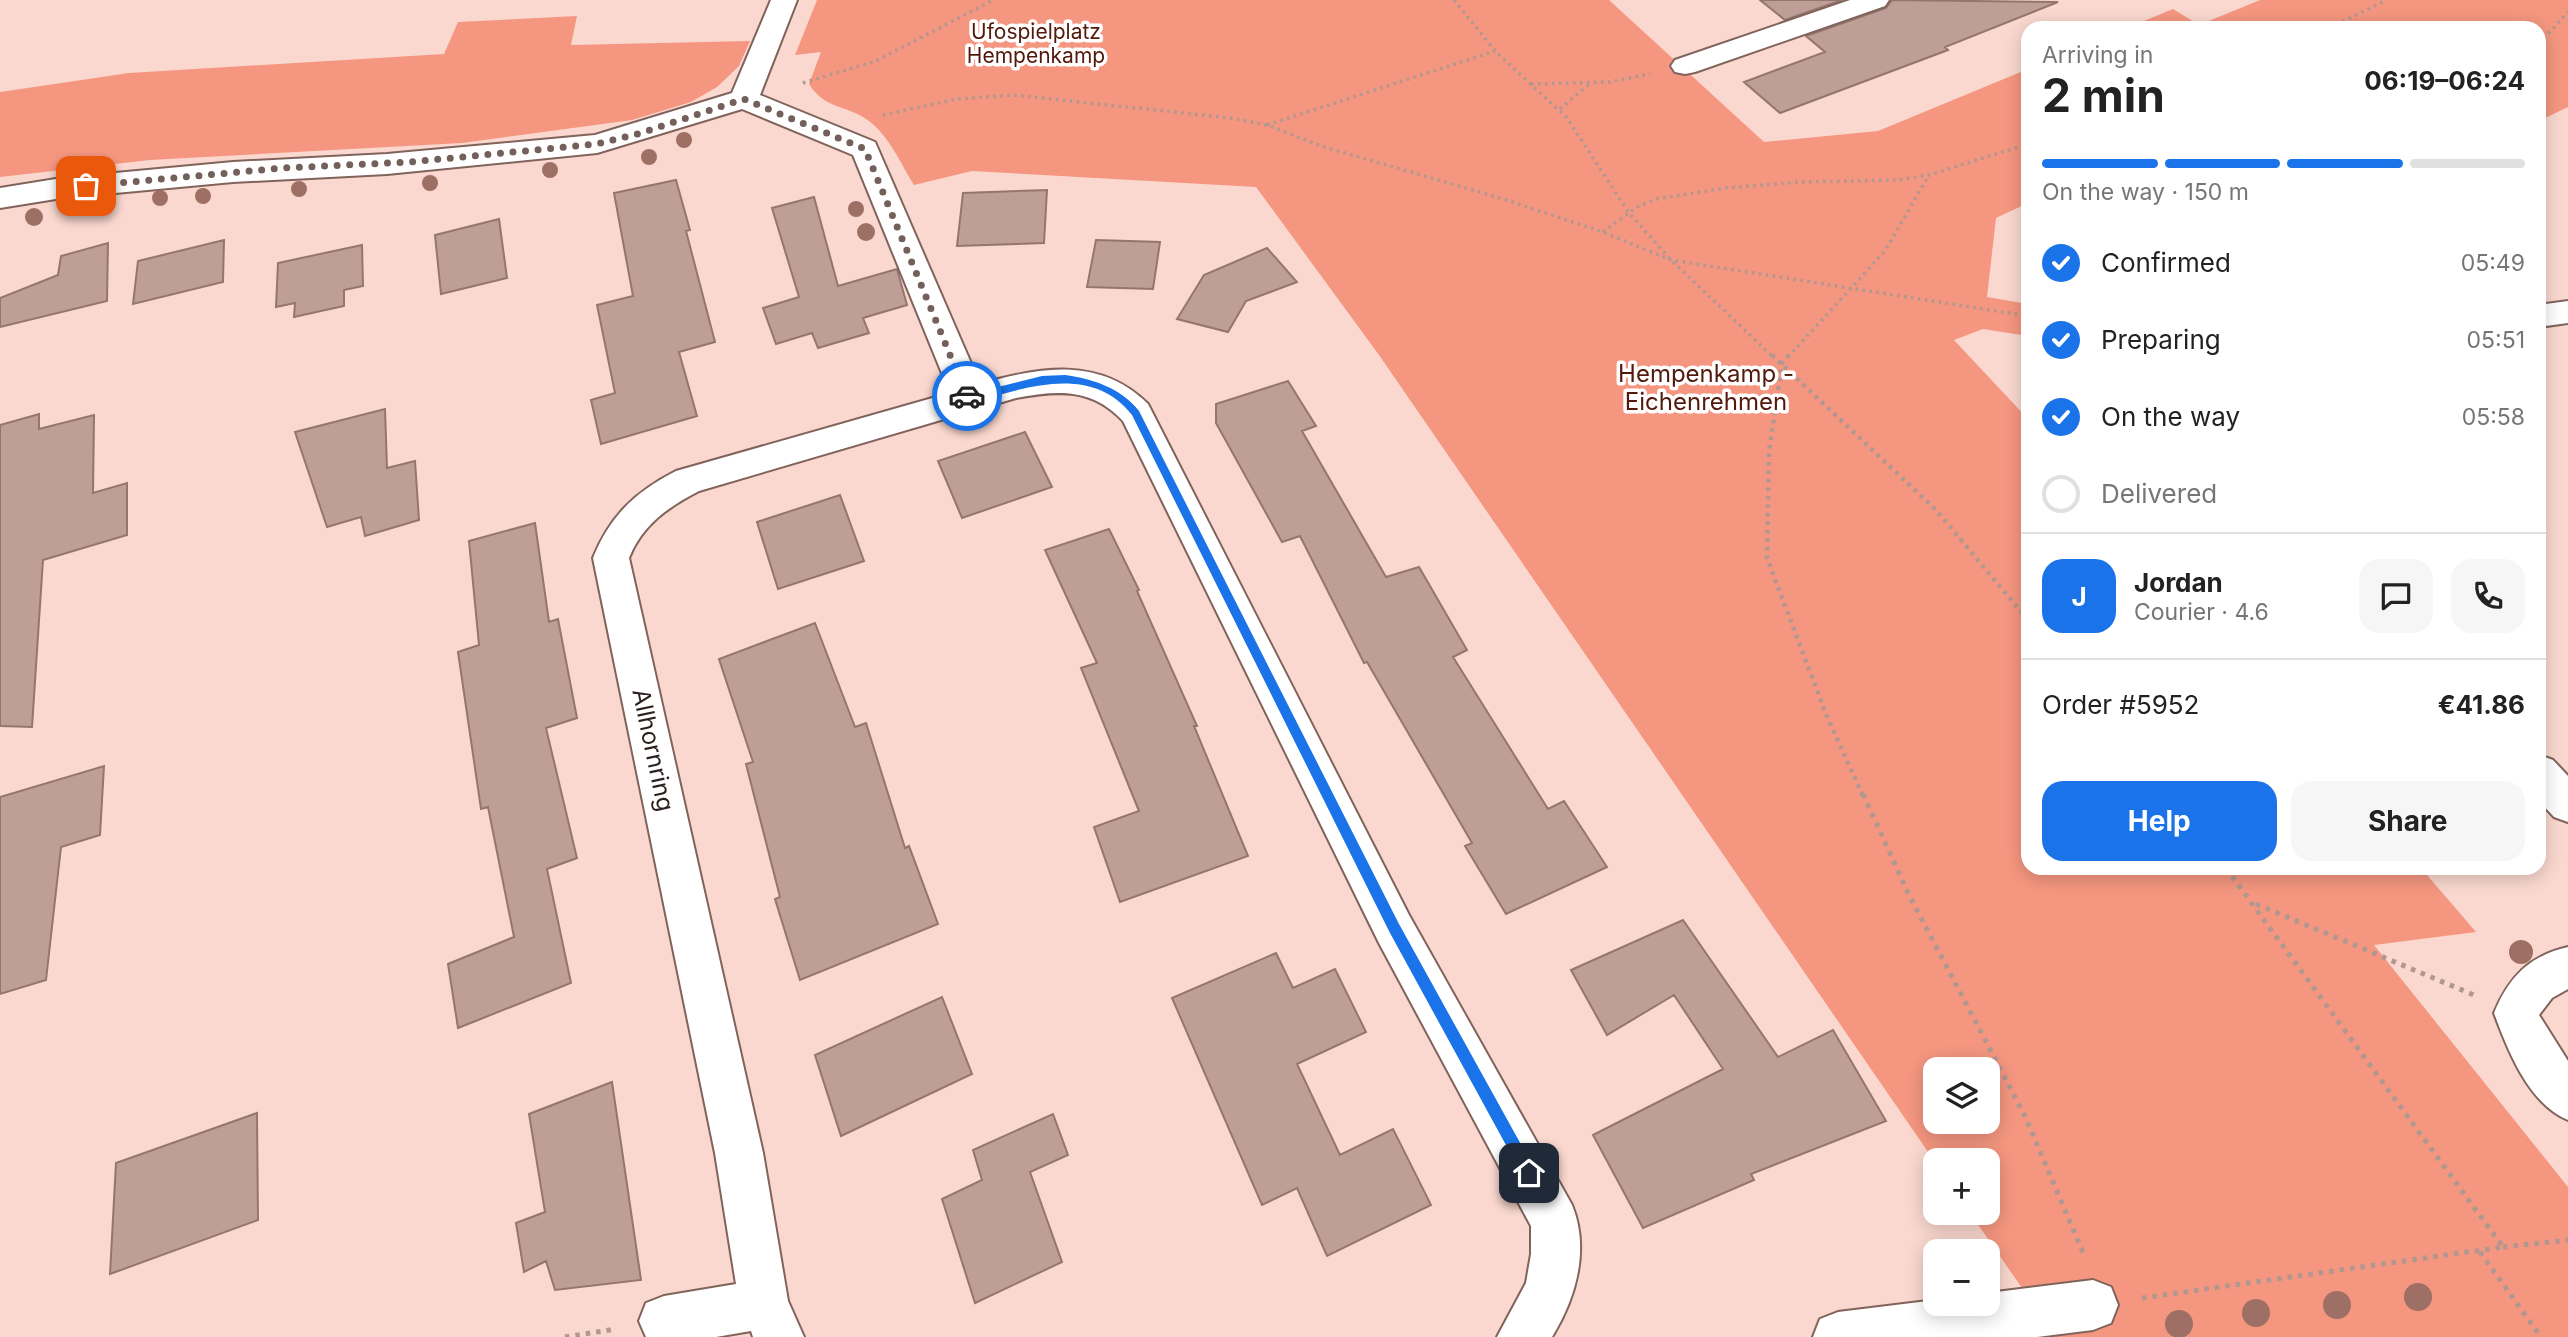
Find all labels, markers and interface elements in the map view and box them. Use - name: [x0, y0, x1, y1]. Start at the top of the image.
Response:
- park label: Ufospielplatz Hempenkamp: [967, 19, 1105, 68]
- text: Arriving in: [2042, 41, 2153, 69]
- text: 06:19–06:24: [2364, 65, 2525, 96]
- text: 2 min: [2042, 67, 2165, 123]
- pin: [56, 156, 116, 216]
- icon: bag: [67, 167, 105, 205]
- text: On the way · 150 m: [2042, 178, 2249, 206]
- icon: check: [2042, 244, 2080, 282]
- text: Confirmed: [2101, 247, 2231, 278]
- text: 05:49: [2461, 249, 2525, 277]
- icon: check: [2042, 321, 2080, 359]
- text: Preparing: [2101, 324, 2221, 355]
- text: 05:51: [2467, 326, 2525, 354]
- park label: Hempenkamp - Eichenrehmen: [1618, 359, 1794, 416]
- courier: [932, 361, 1002, 431]
- icon: car: [948, 377, 986, 415]
- icon: check: [2042, 398, 2080, 436]
- text: On the way: [2101, 401, 2240, 432]
- text: 05:58: [2462, 403, 2525, 431]
- text: Delivered: [2101, 478, 2217, 509]
- button: chat: [2359, 559, 2433, 633]
- button: phone: [2451, 559, 2525, 633]
- text: Jordan: [2134, 567, 2223, 598]
- text: J: [2071, 581, 2087, 612]
- text: Courier · 4.6: [2134, 598, 2269, 626]
- street label: Allhornring: [626, 686, 681, 814]
- text: Order #5952: [2042, 689, 2199, 720]
- text: €41.86: [2438, 689, 2525, 720]
- button: Help: [2042, 781, 2277, 861]
- button: Share: [2291, 781, 2525, 861]
- map controls: [1923, 1057, 2000, 1316]
- button: layers: [1923, 1057, 2000, 1134]
- pin: [1499, 1143, 1559, 1203]
- button: +: [1923, 1148, 2000, 1225]
- icon: home: [1510, 1154, 1548, 1192]
- button: −: [1923, 1239, 2000, 1316]

